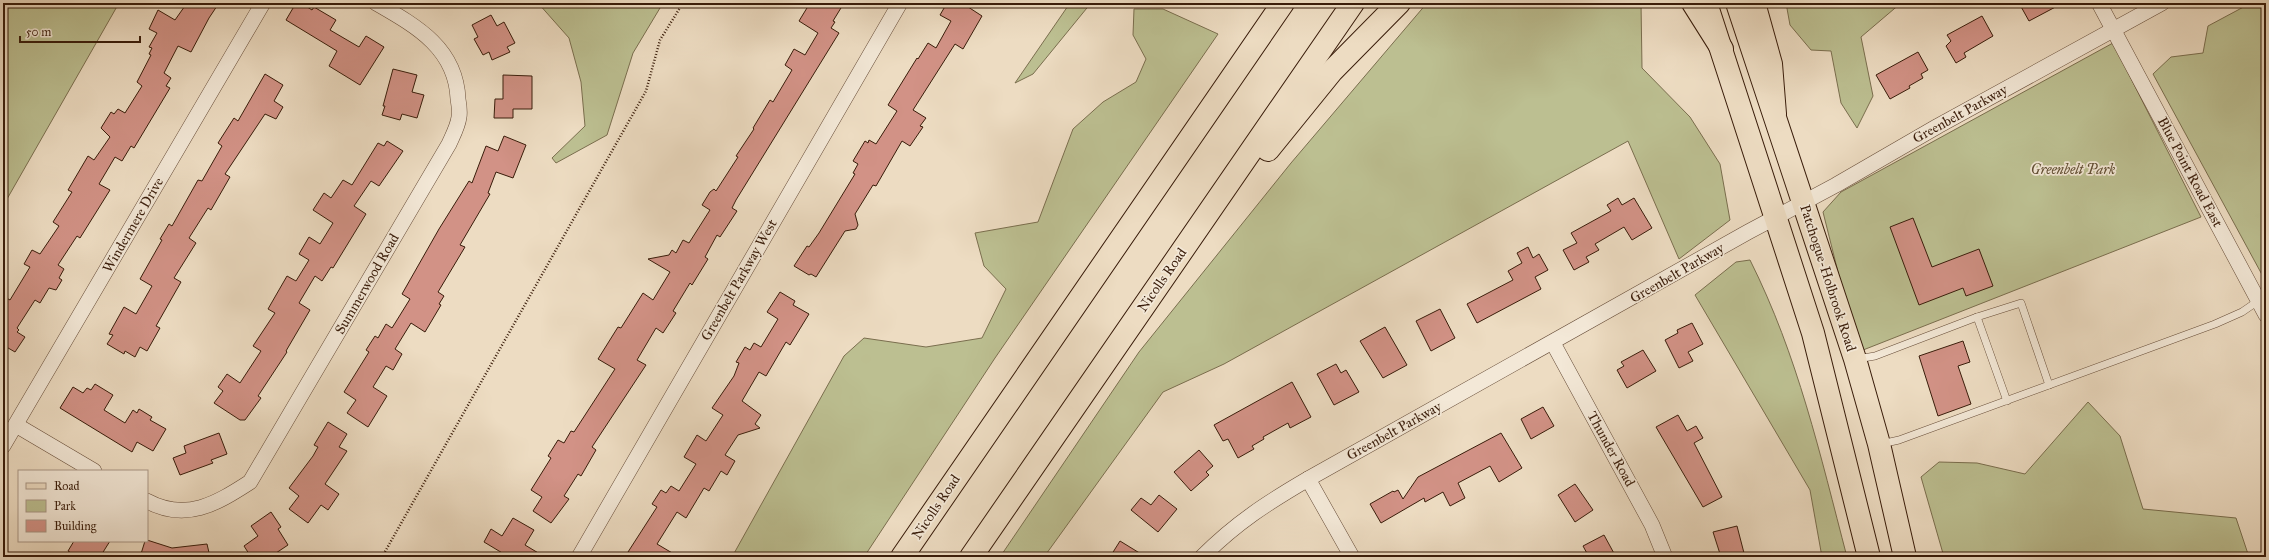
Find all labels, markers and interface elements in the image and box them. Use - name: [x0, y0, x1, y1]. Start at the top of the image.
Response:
- scale bar: [20, 18, 140, 44]
- text: 50 m: [26, 25, 51, 39]
- street label: Greenbelt Parkway: [1910, 81, 2011, 147]
- street label: Blue Point Road East: [2154, 114, 2226, 230]
- park label: Greenbelt Park: [2031, 161, 2116, 178]
- street label: Windermere Drive: [99, 174, 167, 275]
- street label: Patchogue-Holbrook Road: [1796, 202, 1860, 354]
- street label: Greenbelt Parkway West: [697, 216, 781, 344]
- street label: Summerwood Road: [331, 231, 403, 337]
- street label: Greenbelt Parkway: [1627, 239, 1727, 307]
- street label: Nicolls Road: [1134, 245, 1190, 315]
- street label: Greenbelt Parkway: [1344, 398, 1445, 464]
- street label: Thunder Road: [1583, 408, 1639, 490]
- legend: [18, 470, 148, 542]
- street label: Nicolls Road: [908, 472, 964, 542]
- text: Road: [54, 479, 80, 493]
- text: Park: [54, 499, 76, 513]
- text: Building: [54, 519, 97, 534]

